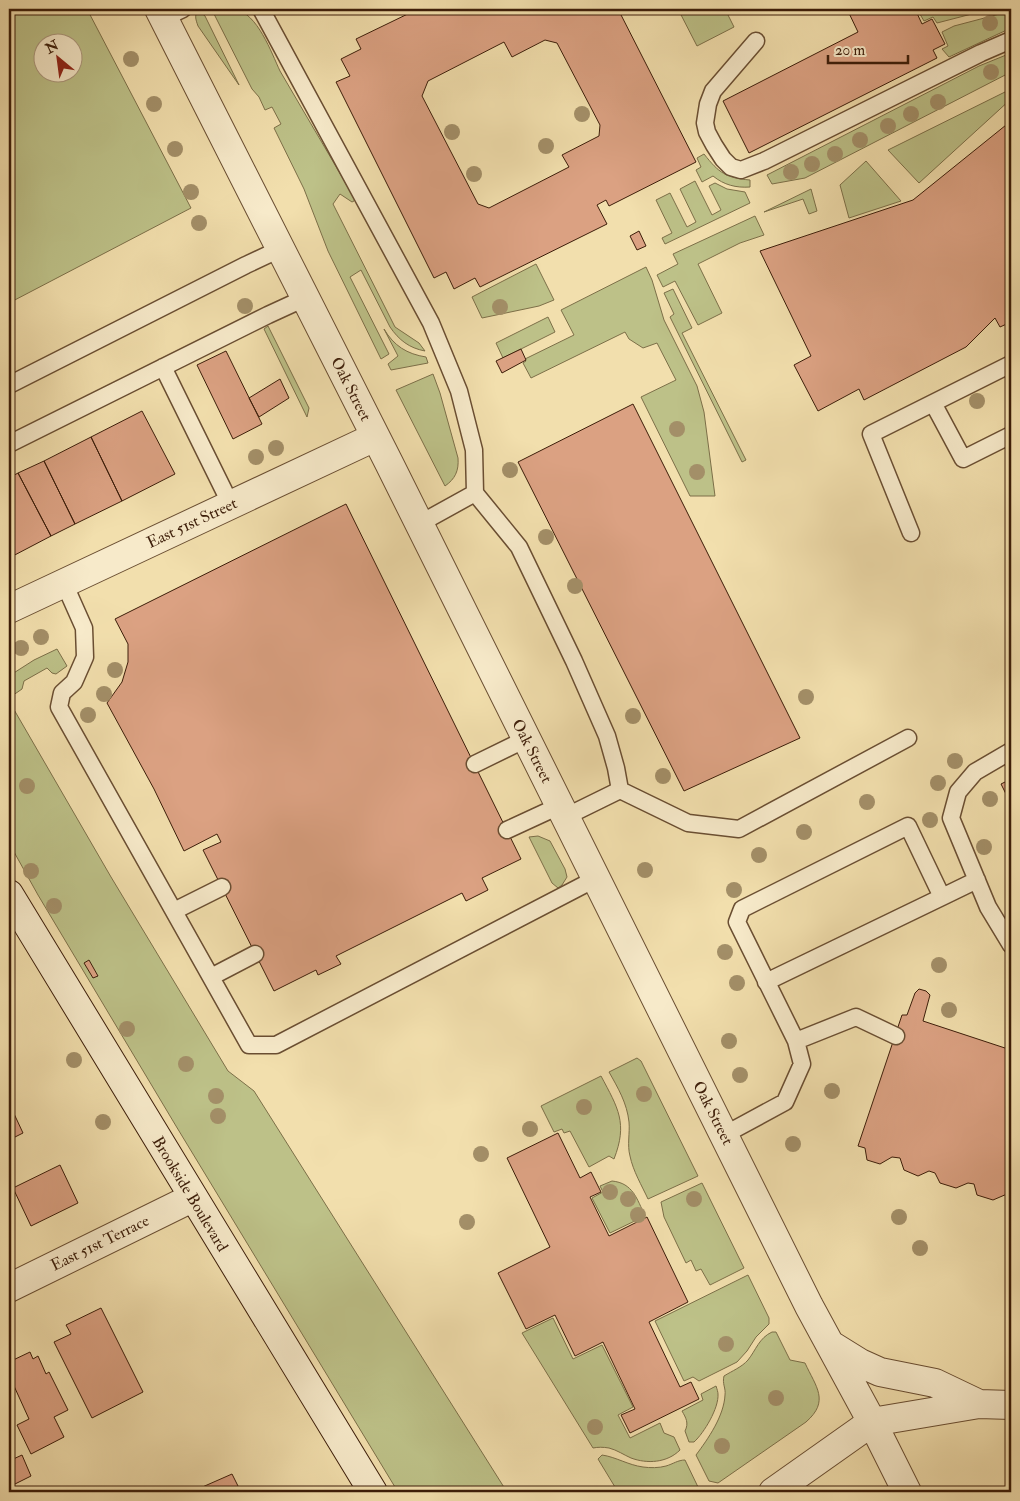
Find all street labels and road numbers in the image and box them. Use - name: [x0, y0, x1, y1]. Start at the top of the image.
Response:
- street label: Oak Street: [326, 354, 376, 424]
- street label: East 51st Street: [144, 493, 240, 553]
- street label: Oak Street: [507, 716, 557, 786]
- street label: Oak Street: [688, 1078, 738, 1148]
- street label: Brookside Boulevard: [148, 1133, 232, 1255]
- street label: East 51st Terrace: [47, 1210, 153, 1275]

